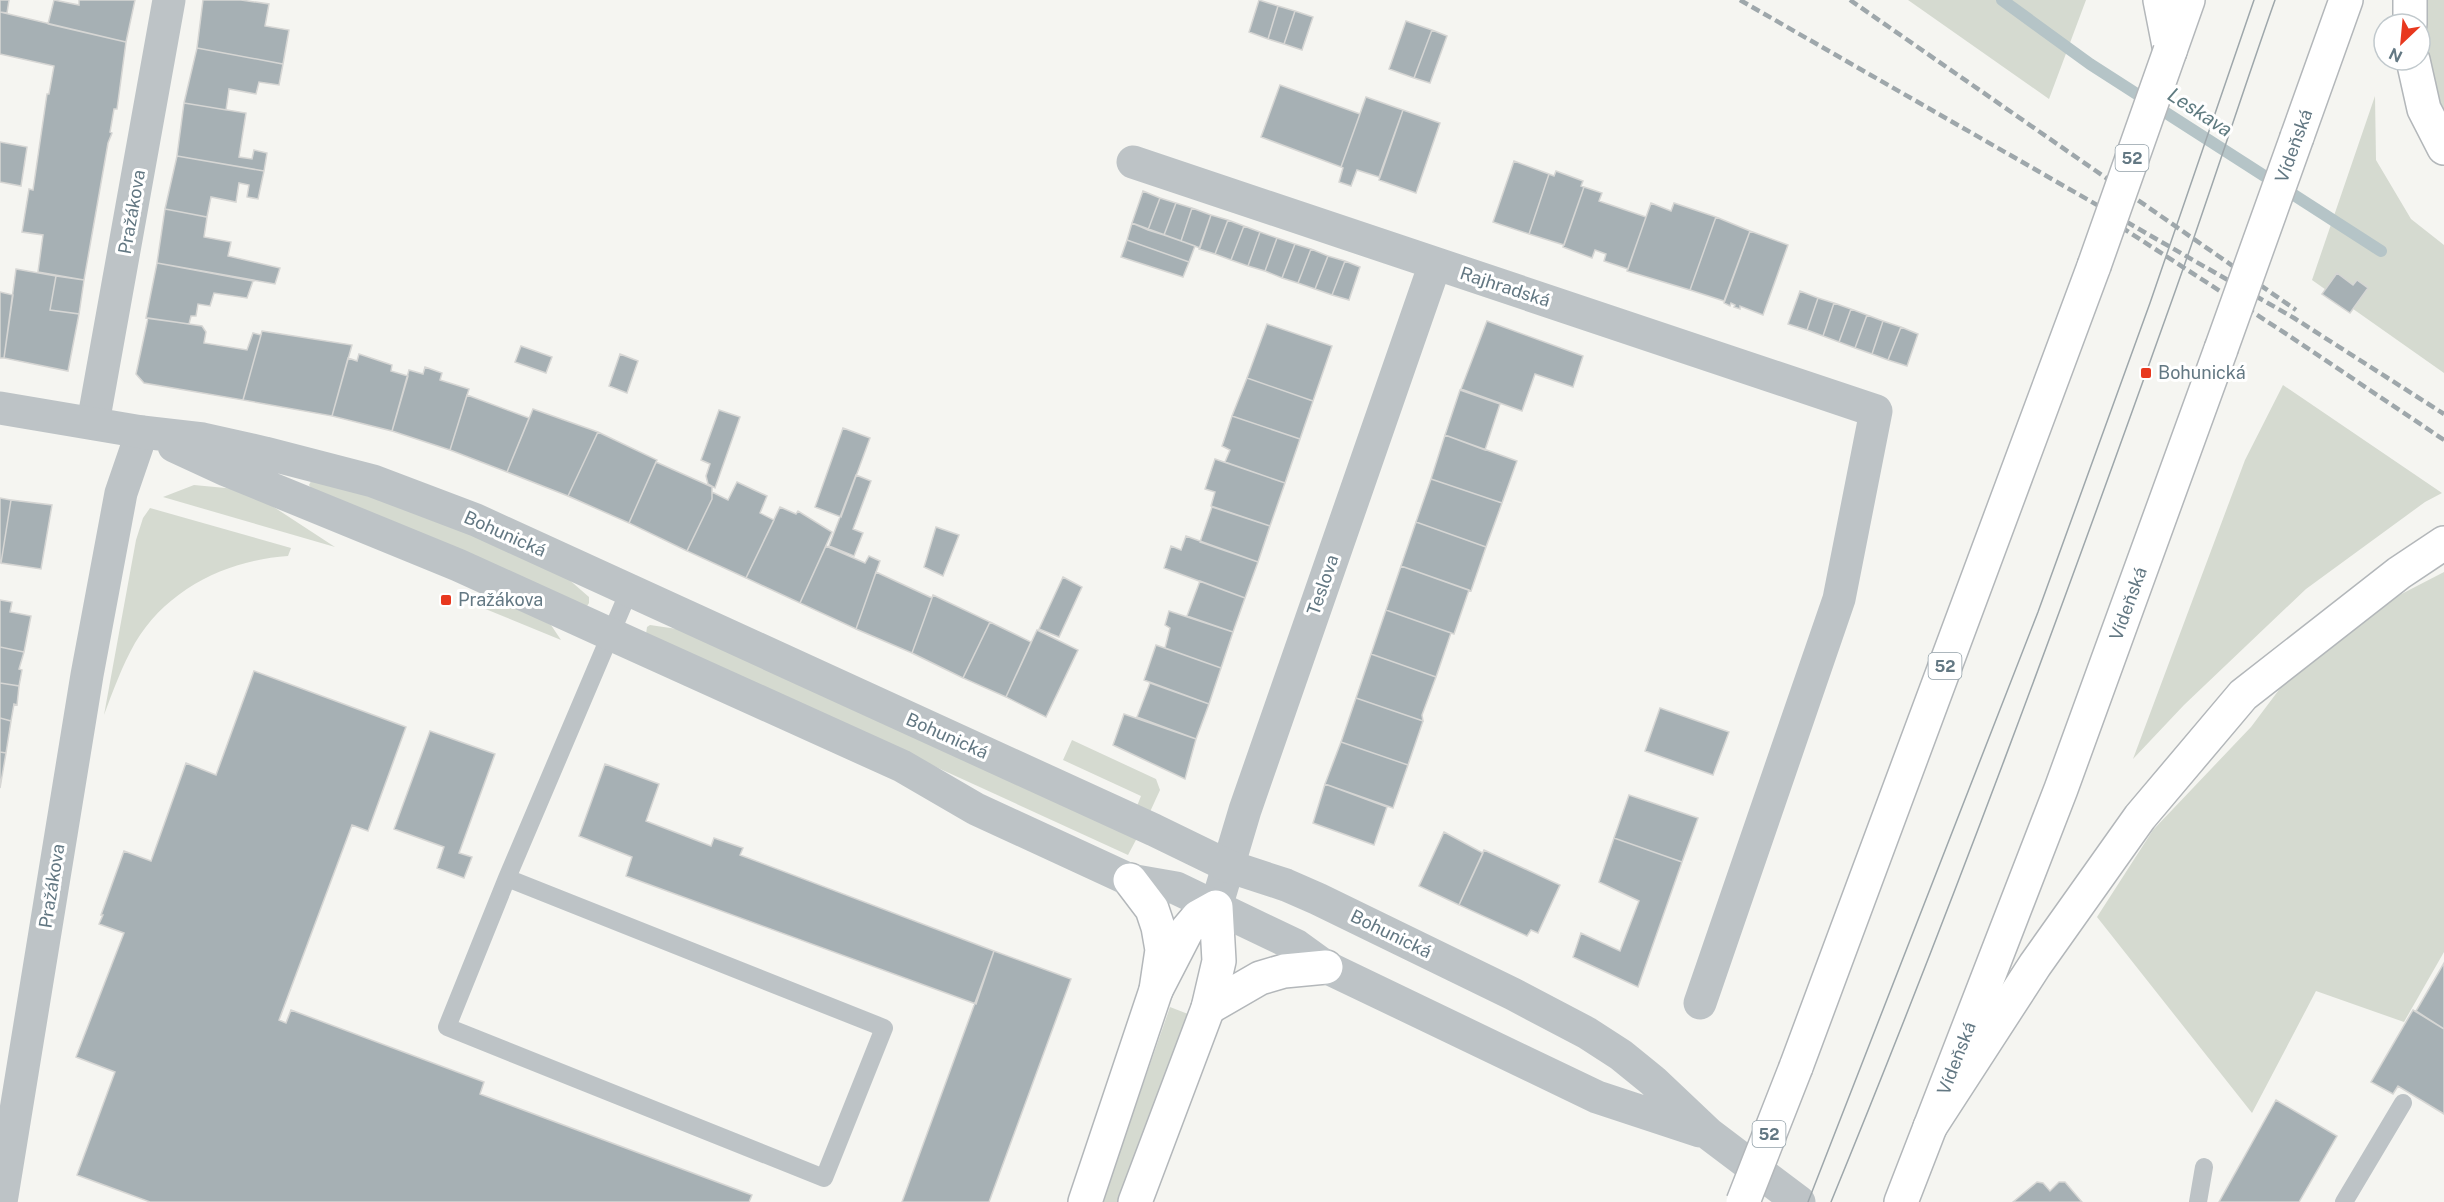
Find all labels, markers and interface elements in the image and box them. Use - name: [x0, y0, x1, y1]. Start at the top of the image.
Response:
- north arrow: [2372, 12, 2432, 72]
- text: N: [2386, 44, 2405, 66]
- water label: Leskava: [2163, 82, 2237, 142]
- street label: Vídeňská: [2271, 106, 2316, 185]
- road number: 52: [2116, 145, 2148, 171]
- street label: Pražákova: [114, 168, 149, 256]
- street label: Rajhradská: [1457, 262, 1553, 311]
- place label: Bohunická: [2158, 362, 2246, 383]
- marker: Bohunická: [2139, 366, 2153, 380]
- street label: Bohunická: [461, 506, 549, 561]
- street label: Teslova: [1302, 552, 1343, 618]
- street label: Vídeňská: [2105, 564, 2151, 643]
- place label: Pražákova: [458, 589, 543, 610]
- marker: Pražákova: [439, 593, 453, 607]
- road number: 52: [1928, 653, 1962, 679]
- street label: Bohunická: [903, 708, 991, 763]
- street label: Pražákova: [34, 842, 69, 930]
- street label: Bohunická: [1347, 905, 1435, 962]
- street label: Vídeňská: [1933, 1019, 1980, 1098]
- road number: 52: [1752, 1121, 1786, 1147]

